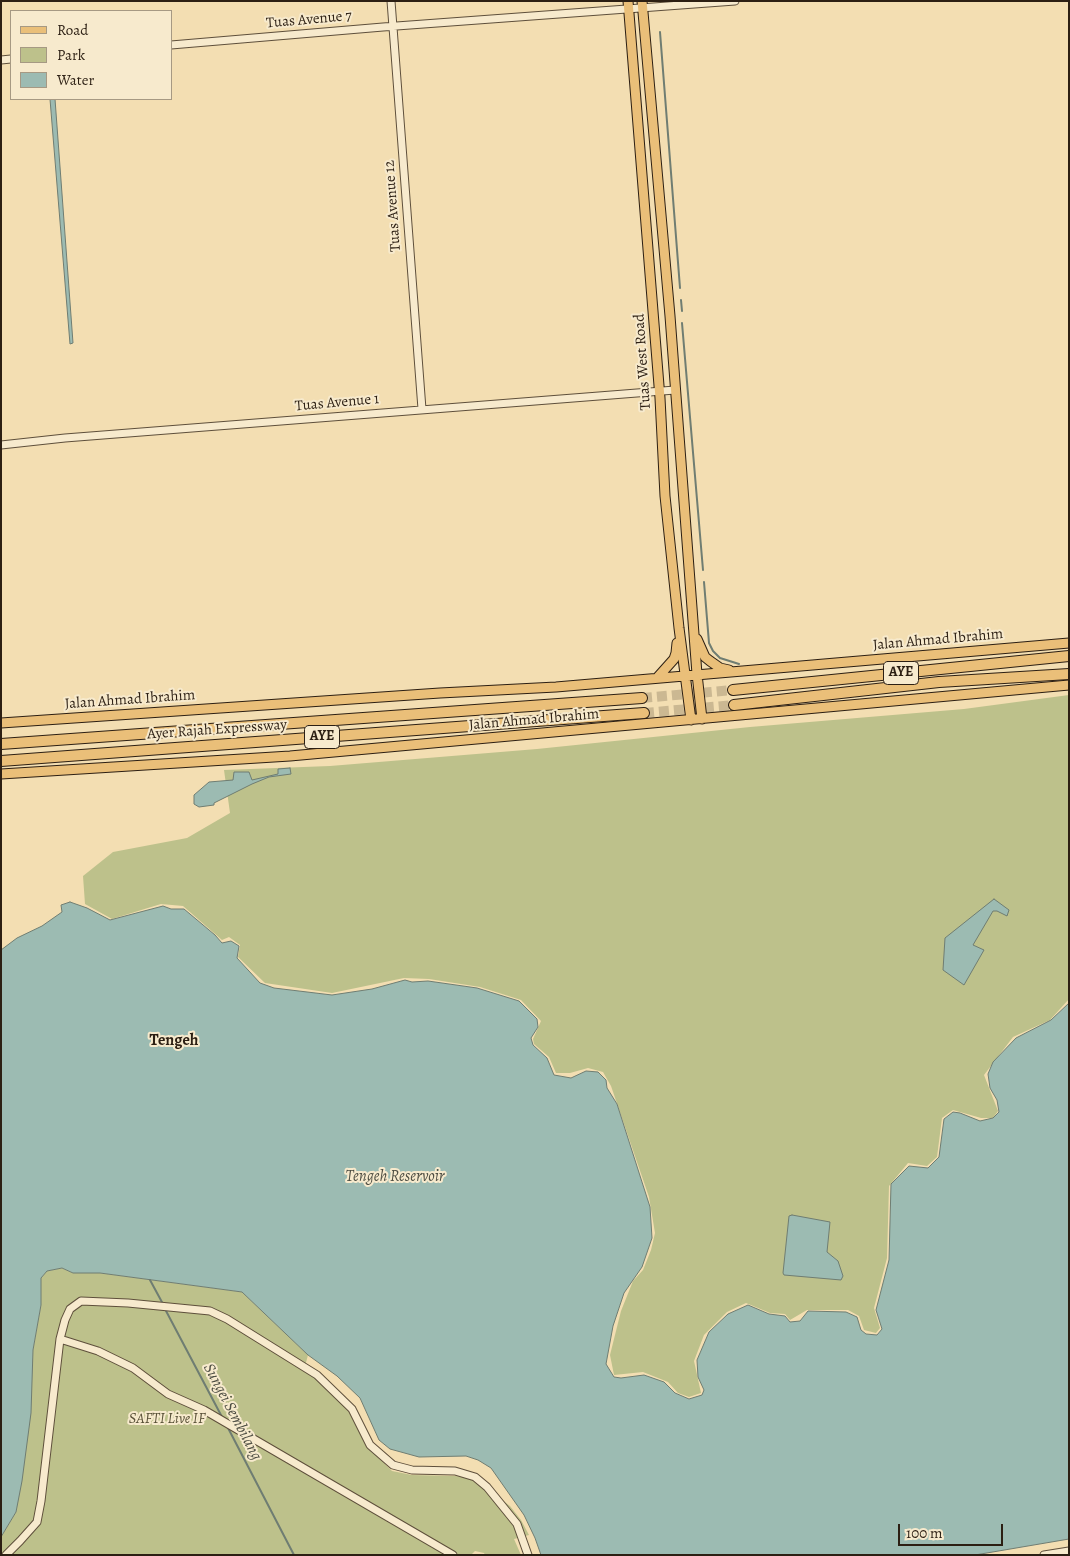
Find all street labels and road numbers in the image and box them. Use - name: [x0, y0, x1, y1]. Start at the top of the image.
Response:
- street label: Tuas Avenue 7: [265, 7, 353, 33]
- street label: Tuas Avenue 12: [381, 160, 405, 252]
- street label: Tuas West Road: [631, 313, 655, 411]
- street label: Tuas Avenue 1: [294, 390, 380, 416]
- street label: Jalan Ahmad Ibrahim: [872, 625, 1004, 655]
- road number: AYE: [884, 661, 918, 684]
- street label: Jalan Ahmad Ibrahim: [64, 686, 196, 714]
- street label: Jalan Ahmad Ibrahim: [468, 705, 600, 735]
- street label: Ayer Rajah Expressway: [147, 716, 287, 744]
- road number: AYE: [304, 726, 340, 749]

